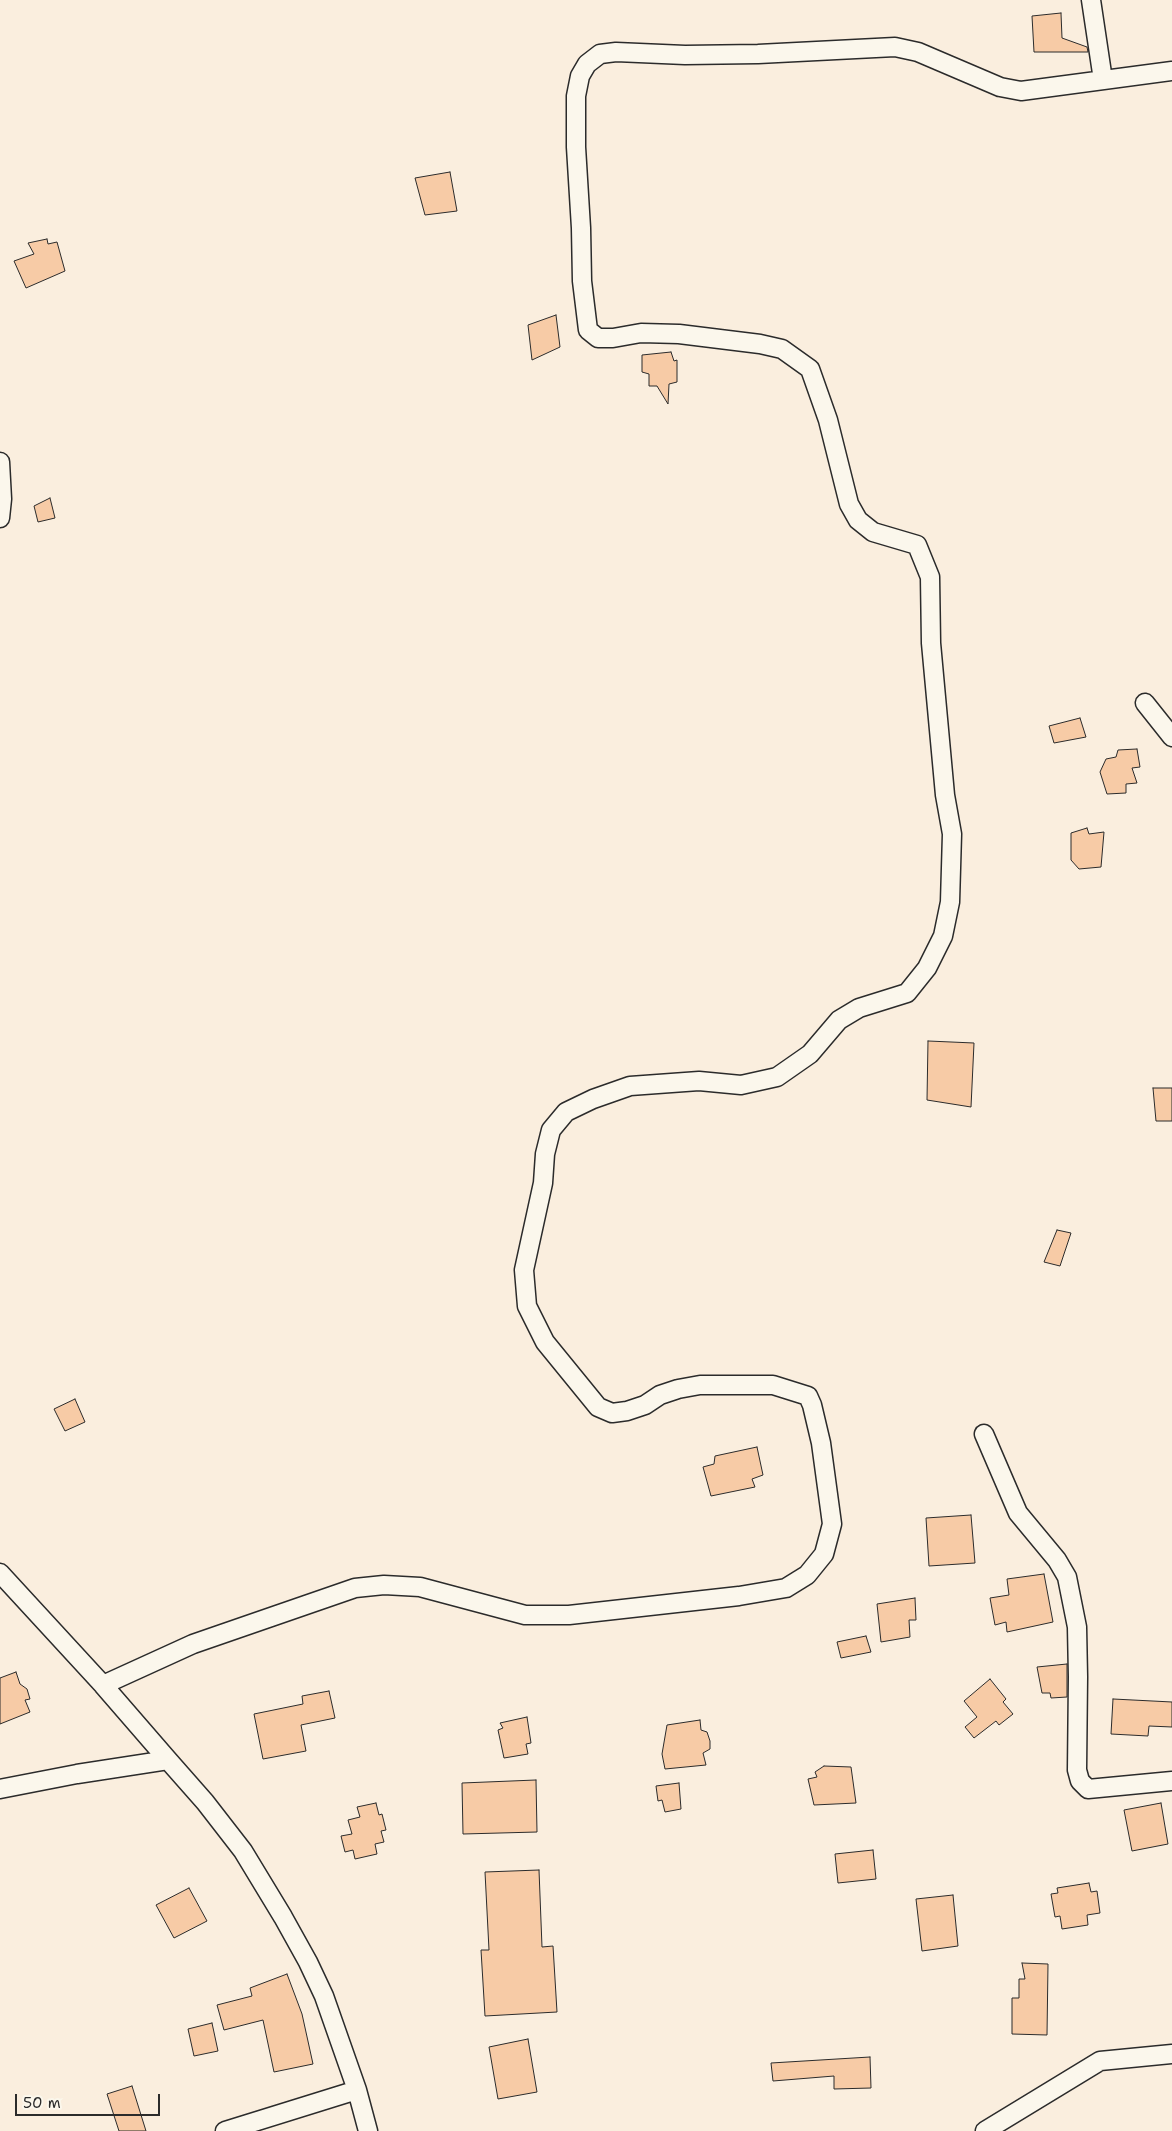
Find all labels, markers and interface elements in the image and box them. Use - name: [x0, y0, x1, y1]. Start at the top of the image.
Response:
- scale bar: [18, 2084, 162, 2116]
- text: 50 m: [23, 2093, 61, 2113]

